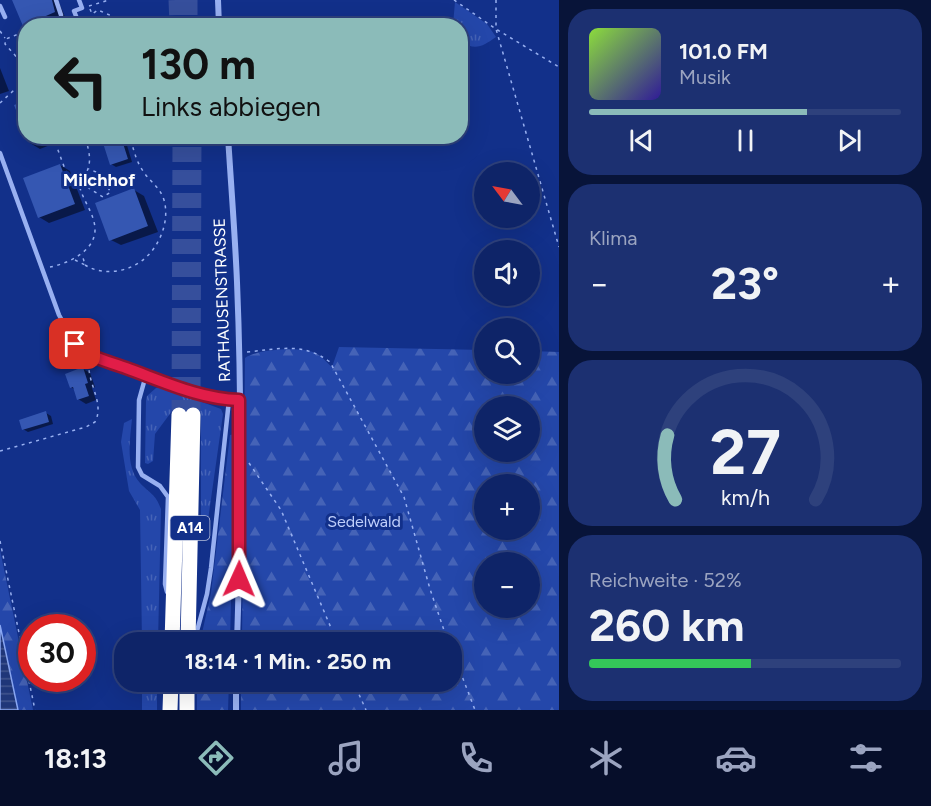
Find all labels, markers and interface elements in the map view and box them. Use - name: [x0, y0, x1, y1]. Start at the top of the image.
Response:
- text: 101.0 FM: [679, 38, 768, 65]
- text: 130 m: [141, 39, 256, 90]
- icon: left: [42, 42, 120, 120]
- text: Musik: [679, 65, 731, 89]
- text: Links abbiegen: [141, 90, 321, 123]
- icon: previous: [625, 124, 658, 157]
- icon: pause: [729, 124, 762, 157]
- icon: next: [833, 124, 866, 157]
- north arrow: [474, 162, 540, 228]
- map controls: [474, 162, 540, 618]
- district label: Milchhof: [63, 169, 136, 191]
- street label: RATHAUSENSTRASSE: [210, 218, 234, 382]
- text: Klima: [589, 226, 637, 250]
- button: sound: [474, 240, 540, 306]
- text: 23°: [711, 256, 779, 310]
- text: −: [589, 264, 610, 303]
- text: +: [880, 264, 901, 303]
- pin: [49, 318, 100, 369]
- button: search: [474, 318, 540, 384]
- icon: arrive: [58, 327, 91, 360]
- button: layers: [474, 396, 540, 462]
- text: 27: [710, 415, 780, 490]
- button: +: [474, 474, 540, 540]
- text: km/h: [721, 485, 769, 510]
- park label: Sedelwald: [327, 512, 401, 531]
- road number: A14: [170, 516, 210, 540]
- position arrow: [207, 547, 271, 611]
- button: −: [474, 552, 540, 618]
- text: Reichweite · 52%: [589, 568, 742, 592]
- text: 260 km: [589, 598, 744, 652]
- speed limit sign: 30: [18, 614, 96, 692]
- text: 18:14 · 1 Min. · 250 m: [185, 648, 391, 675]
- icon: directions: [195, 737, 237, 779]
- icon: music: [325, 737, 367, 779]
- icon: phone: [455, 737, 497, 779]
- icon: climate: [585, 737, 627, 779]
- icon: car: [715, 737, 757, 779]
- icon: filters: [845, 737, 887, 779]
- text: 18:13: [44, 742, 106, 775]

